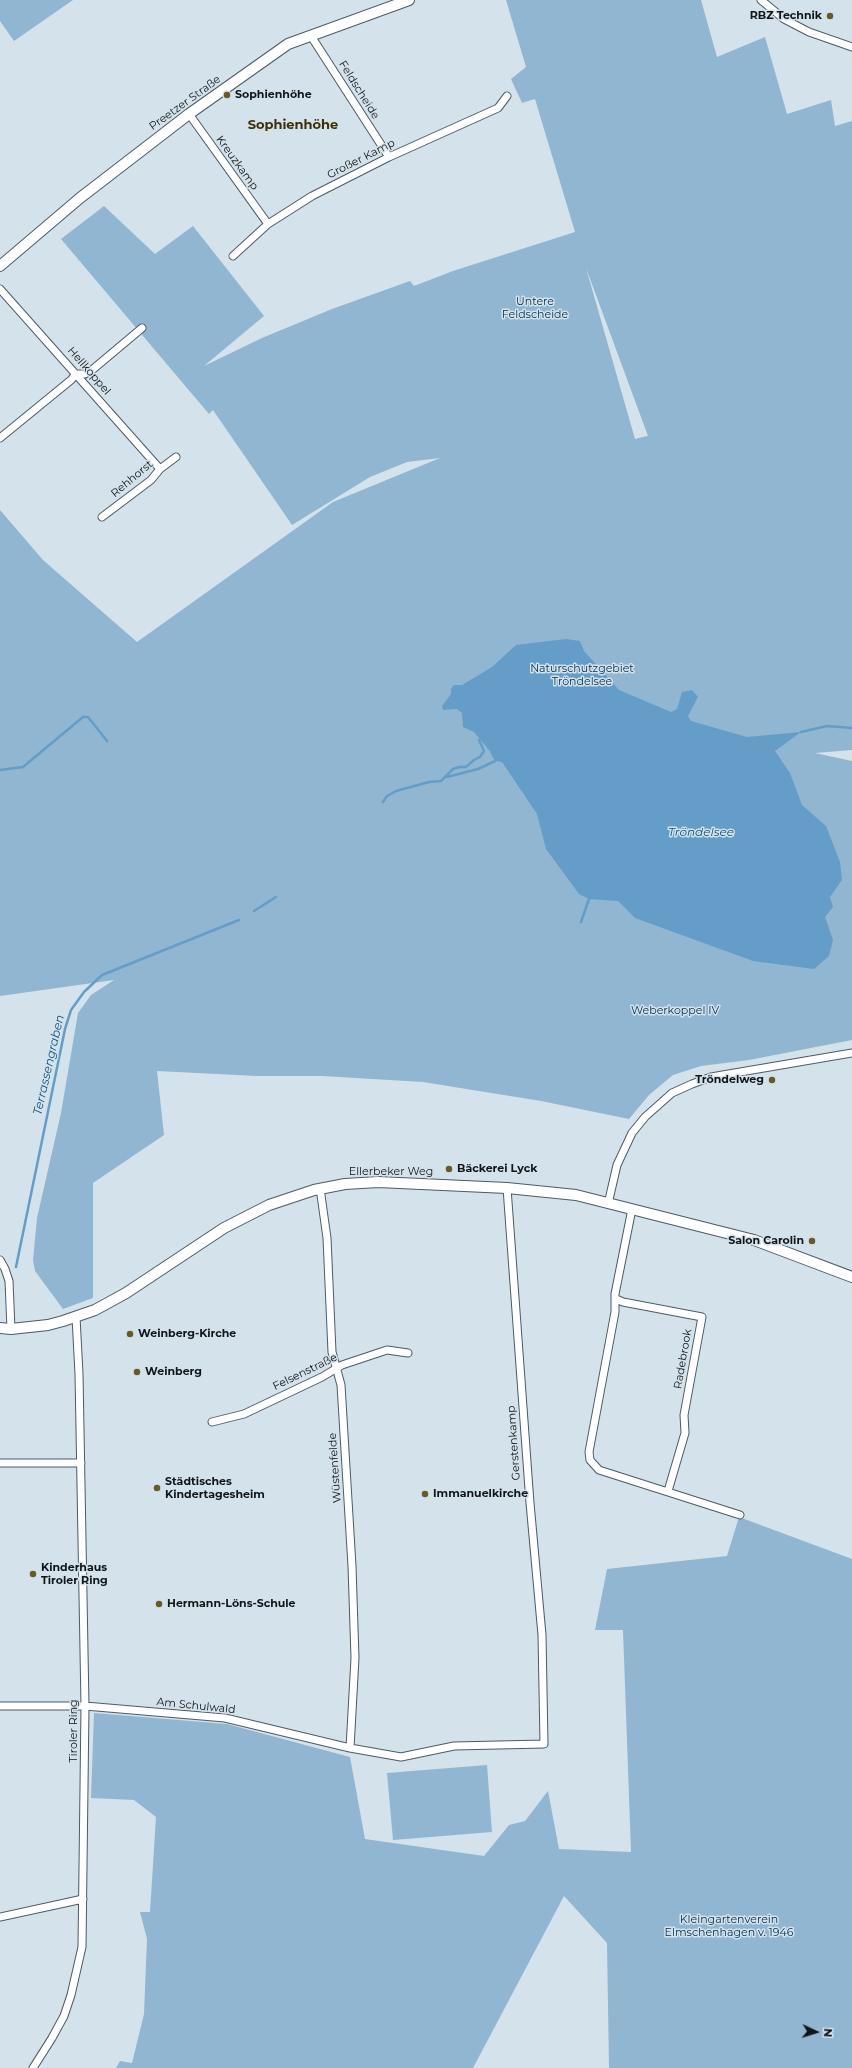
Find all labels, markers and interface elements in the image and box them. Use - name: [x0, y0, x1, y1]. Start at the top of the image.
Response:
- place label: RBZ Technik: [750, 9, 822, 23]
- marker: RBZ Technik: [825, 11, 835, 21]
- street label: Feldscheide: [336, 58, 382, 122]
- street label: Preetzer Straße: [147, 73, 223, 133]
- place label: Sophienhöhe: [235, 88, 312, 102]
- marker: Sophienhöhe: [222, 90, 232, 100]
- district label: Sophienhöhe: [248, 117, 338, 133]
- street label: Kreuzkamp: [213, 133, 261, 193]
- street label: Großer Kamp: [325, 136, 397, 182]
- park label: Untere Feldscheide: [502, 295, 568, 321]
- street label: Hellkoppel: [65, 344, 113, 398]
- street label: Rehhorst: [108, 458, 156, 500]
- park label: Naturschutzgebiet Tröndelsee: [530, 662, 634, 688]
- water label: Tröndelsee: [668, 825, 734, 839]
- park label: Weberkoppel IV: [631, 1004, 719, 1018]
- water label: Terrassengraben: [30, 1013, 68, 1117]
- place label: Tröndelweg: [695, 1073, 764, 1087]
- marker: Tröndelweg: [767, 1075, 777, 1085]
- place label: Bäckerei Lyck: [457, 1162, 537, 1176]
- marker: Bäckerei Lyck: [444, 1164, 454, 1174]
- street label: Ellerbeker Weg: [349, 1165, 433, 1179]
- place label: Salon Carolin: [728, 1234, 804, 1248]
- marker: Salon Carolin: [807, 1236, 817, 1246]
- place label: Weinberg-Kirche: [138, 1327, 236, 1341]
- street label: Radebrook: [671, 1328, 695, 1390]
- marker: Weinberg-Kirche: [125, 1329, 135, 1339]
- street label: Felsenstraße: [271, 1351, 339, 1393]
- place label: Weinberg: [145, 1365, 202, 1379]
- marker: Weinberg: [132, 1367, 142, 1377]
- street label: Gerstenkamp: [505, 1405, 523, 1481]
- street label: Wüstenfelde: [326, 1432, 344, 1504]
- place label: Städtisches Kindertagesheim: [165, 1475, 265, 1501]
- marker: Städtisches Kindertagesheim: [152, 1483, 162, 1493]
- place label: Immanuelkirche: [433, 1487, 528, 1501]
- marker: Immanuelkirche: [420, 1489, 430, 1499]
- place label: Kinderhaus Tiroler Ring: [41, 1561, 108, 1587]
- marker: Kinderhaus Tiroler Ring: [28, 1569, 38, 1579]
- place label: Hermann-Löns-Schule: [167, 1597, 296, 1611]
- marker: Hermann-Löns-Schule: [154, 1599, 164, 1609]
- street label: Am Schulwald: [156, 1695, 236, 1717]
- street label: Tiroler Ring: [67, 1699, 81, 1763]
- park label: Kleingartenverein Elmschenhagen v. 1946: [665, 1913, 793, 1939]
- north arrow: [796, 2012, 836, 2052]
- text: N: [821, 2028, 835, 2038]

